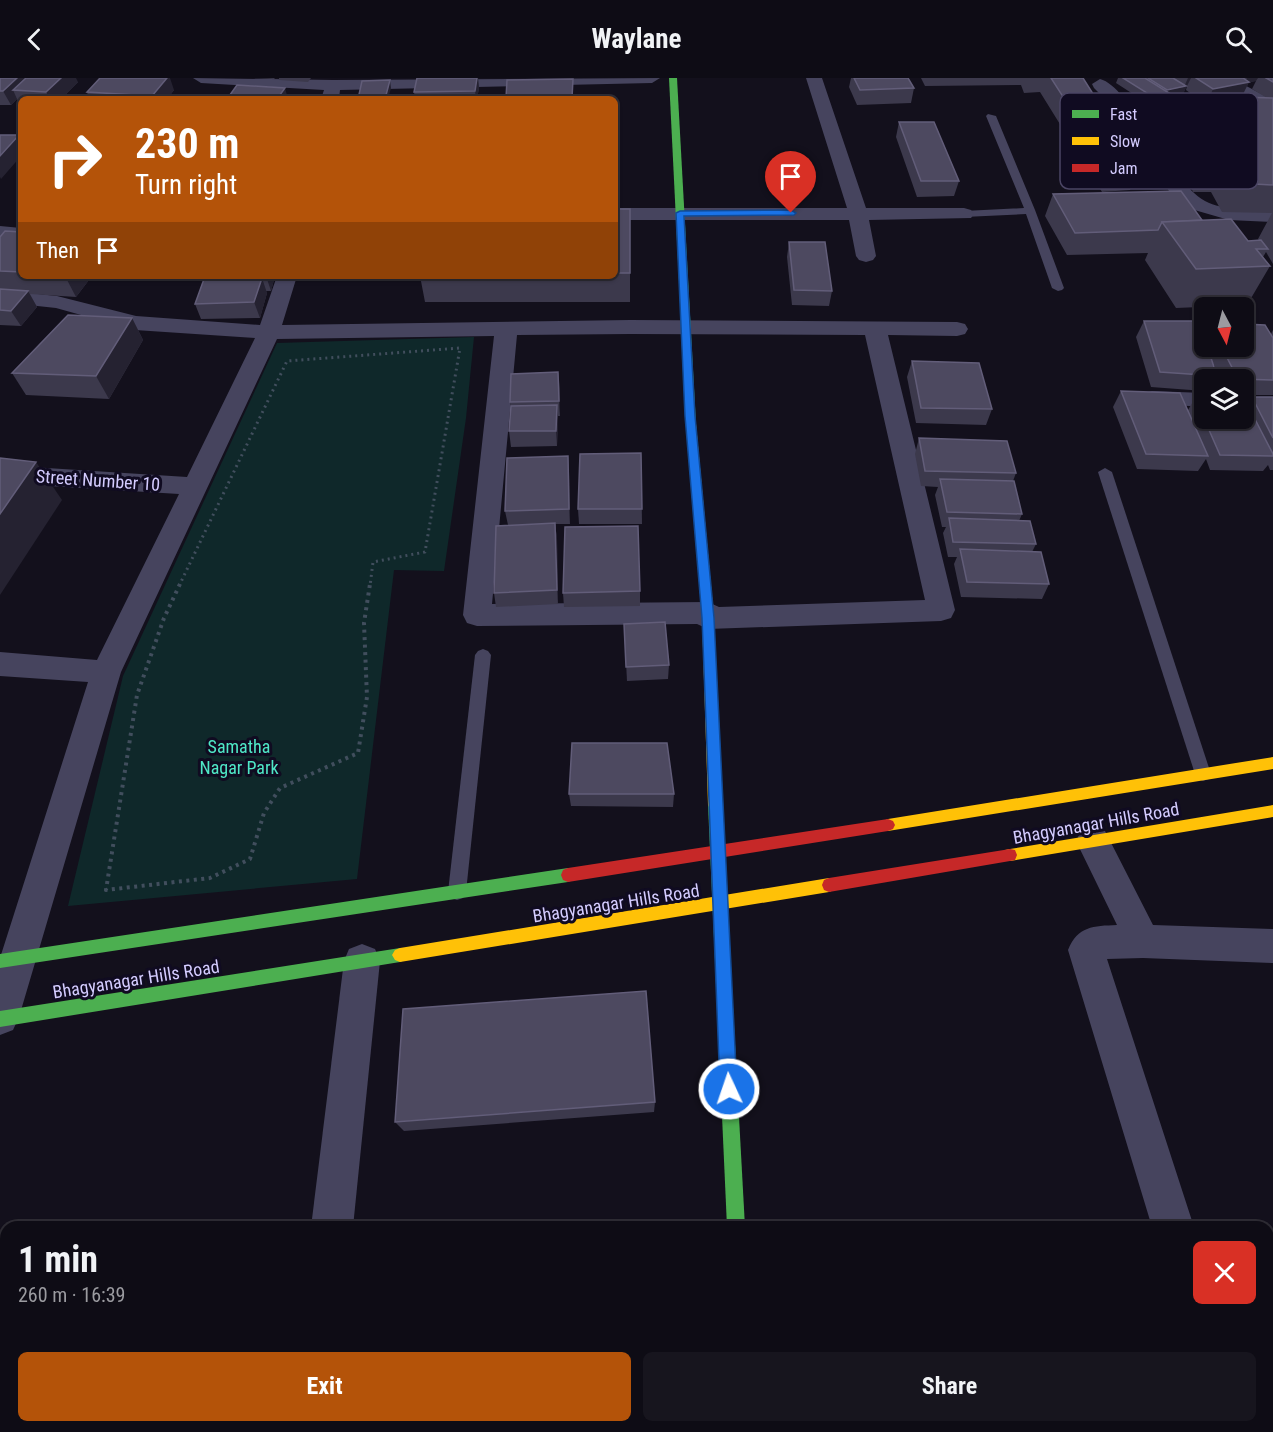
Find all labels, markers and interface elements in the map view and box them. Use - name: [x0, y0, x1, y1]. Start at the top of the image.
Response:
- icon: back: [18, 23, 51, 56]
- text: Waylane: [591, 23, 682, 55]
- icon: search: [1222, 23, 1255, 56]
- legend: [1060, 93, 1258, 189]
- text: Fast: [1110, 105, 1137, 124]
- text: 230 m: [135, 119, 240, 168]
- icon: right: [36, 120, 114, 198]
- text: Slow: [1110, 132, 1140, 151]
- pin: [765, 151, 816, 213]
- text: Jam: [1110, 159, 1137, 178]
- icon: arrive: [774, 160, 807, 193]
- text: Turn right: [135, 169, 237, 201]
- icon: arrive: [91, 234, 124, 267]
- text: Then: [36, 238, 79, 263]
- north arrow: [1194, 297, 1254, 357]
- map controls: [1194, 297, 1254, 429]
- button: layers: [1194, 369, 1254, 429]
- street label: Street Number 10: [35, 465, 161, 495]
- park label: Samatha Nagar Park: [200, 736, 279, 778]
- street label: Bhagyanagar Hills Road: [1011, 798, 1181, 848]
- street label: Bhagyanagar Hills Road: [531, 879, 701, 927]
- street label: Bhagyanagar Hills Road: [51, 955, 221, 1003]
- position arrow: [697, 1057, 761, 1121]
- text: 1 min: [18, 1239, 98, 1281]
- button: close: [1193, 1241, 1256, 1304]
- text: 260 m · 16:39: [18, 1283, 125, 1307]
- button: Exit: [18, 1352, 631, 1421]
- button: Share: [643, 1352, 1256, 1421]

